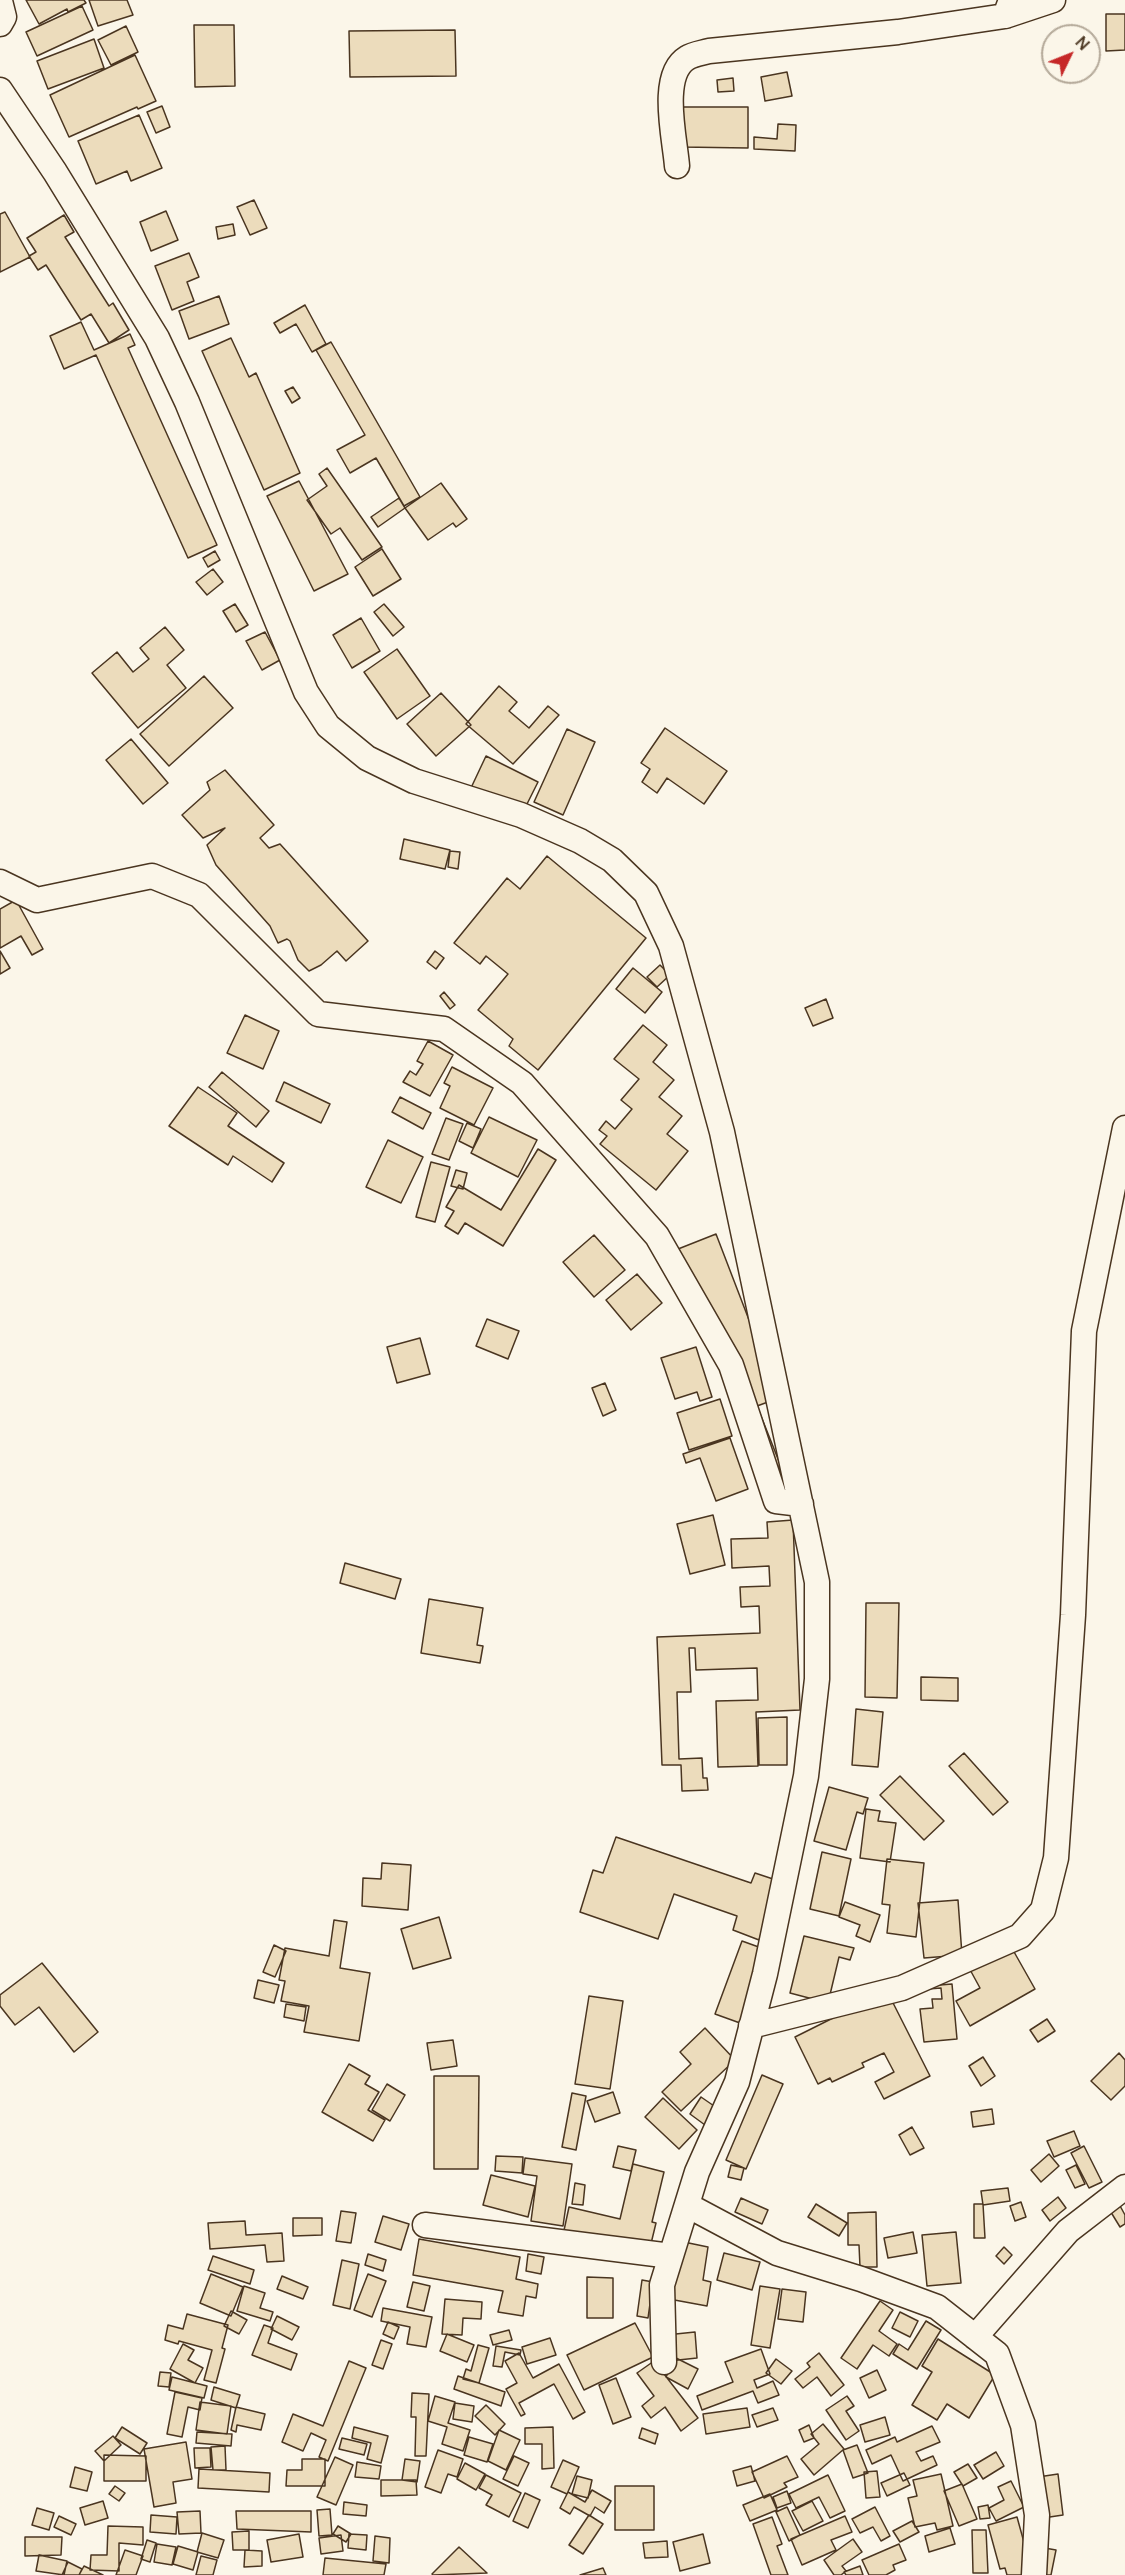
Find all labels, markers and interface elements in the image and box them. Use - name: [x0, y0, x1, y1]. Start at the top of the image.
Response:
- north arrow: [1041, 24, 1101, 84]
- text: N: [1071, 31, 1095, 55]

